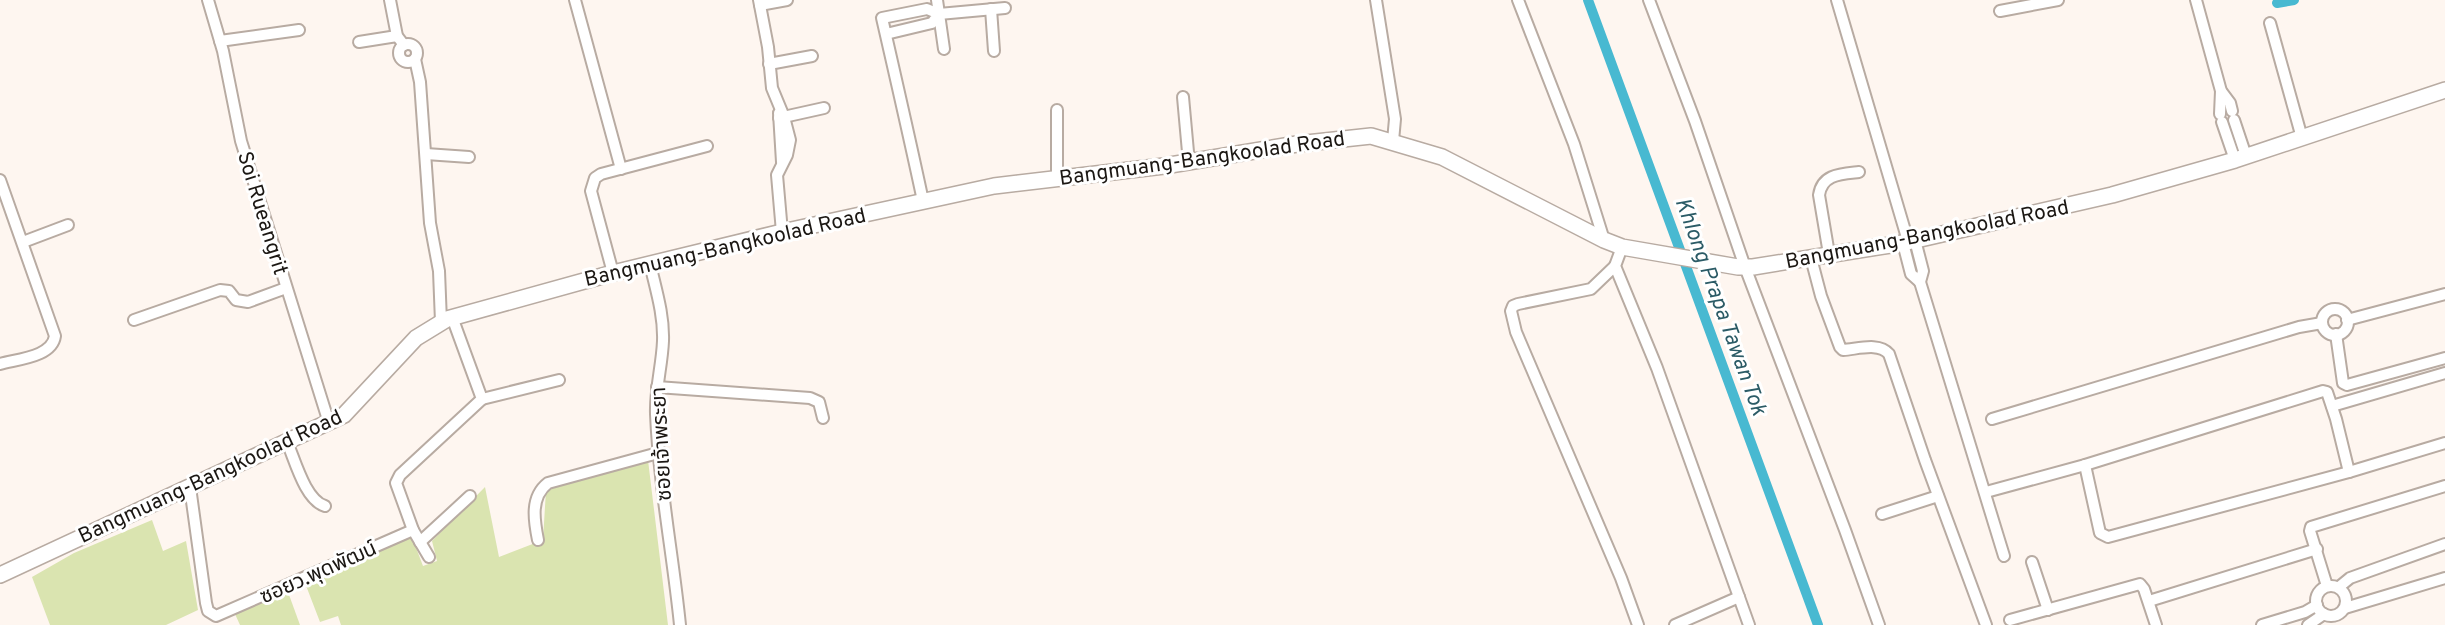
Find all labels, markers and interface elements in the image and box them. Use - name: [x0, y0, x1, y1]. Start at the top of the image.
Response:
- street label: Bangmuang-Bangkoolad Road: [1058, 126, 1347, 193]
- street label: Soi Rueangrit: [230, 149, 293, 278]
- water label: Khlong Prapa Tawan Tok: [1668, 194, 1772, 420]
- street label: Bangmuang-Bangkoolad Road: [1783, 195, 2071, 276]
- street label: Bangmuang-Bangkoolad Road: [582, 203, 869, 294]
- street label: ซอยเจ้าพระยา: [646, 386, 679, 502]
- street label: Bangmuang-Bangkoolad Road: [74, 404, 347, 551]
- street label: ซอยว.พุดพัฒน์: [256, 536, 381, 611]

